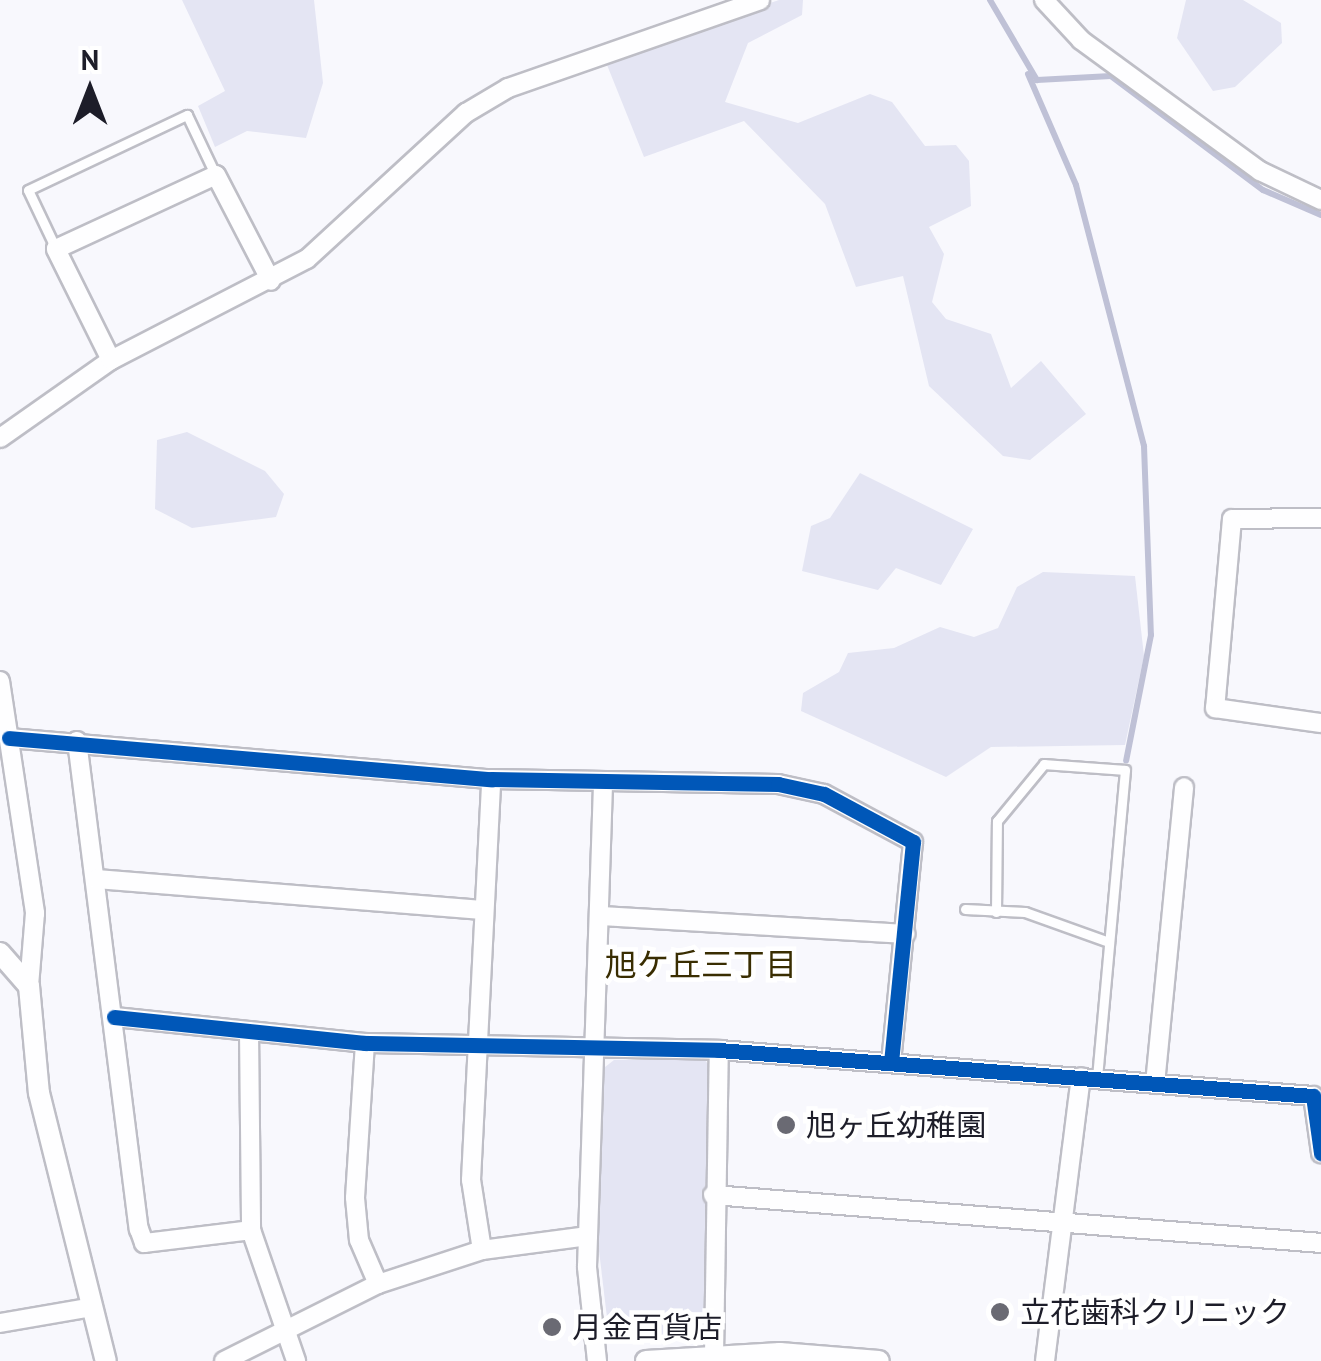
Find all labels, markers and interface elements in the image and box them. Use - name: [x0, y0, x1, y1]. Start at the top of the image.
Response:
- north arrow: [40, 40, 140, 140]
- text: N: [81, 41, 99, 78]
- district label: 旭ケ丘三丁目: [605, 945, 797, 983]
- place label: 旭ヶ丘幼稚園: [806, 1107, 986, 1143]
- marker: 旭ヶ丘幼稚園: [775, 1114, 797, 1136]
- place label: 立花歯科クリニック: [1020, 1294, 1290, 1330]
- marker: 立花歯科クリニック: [989, 1301, 1011, 1323]
- place label: 月金百貨店: [572, 1309, 722, 1345]
- marker: 月金百貨店: [541, 1316, 563, 1338]

